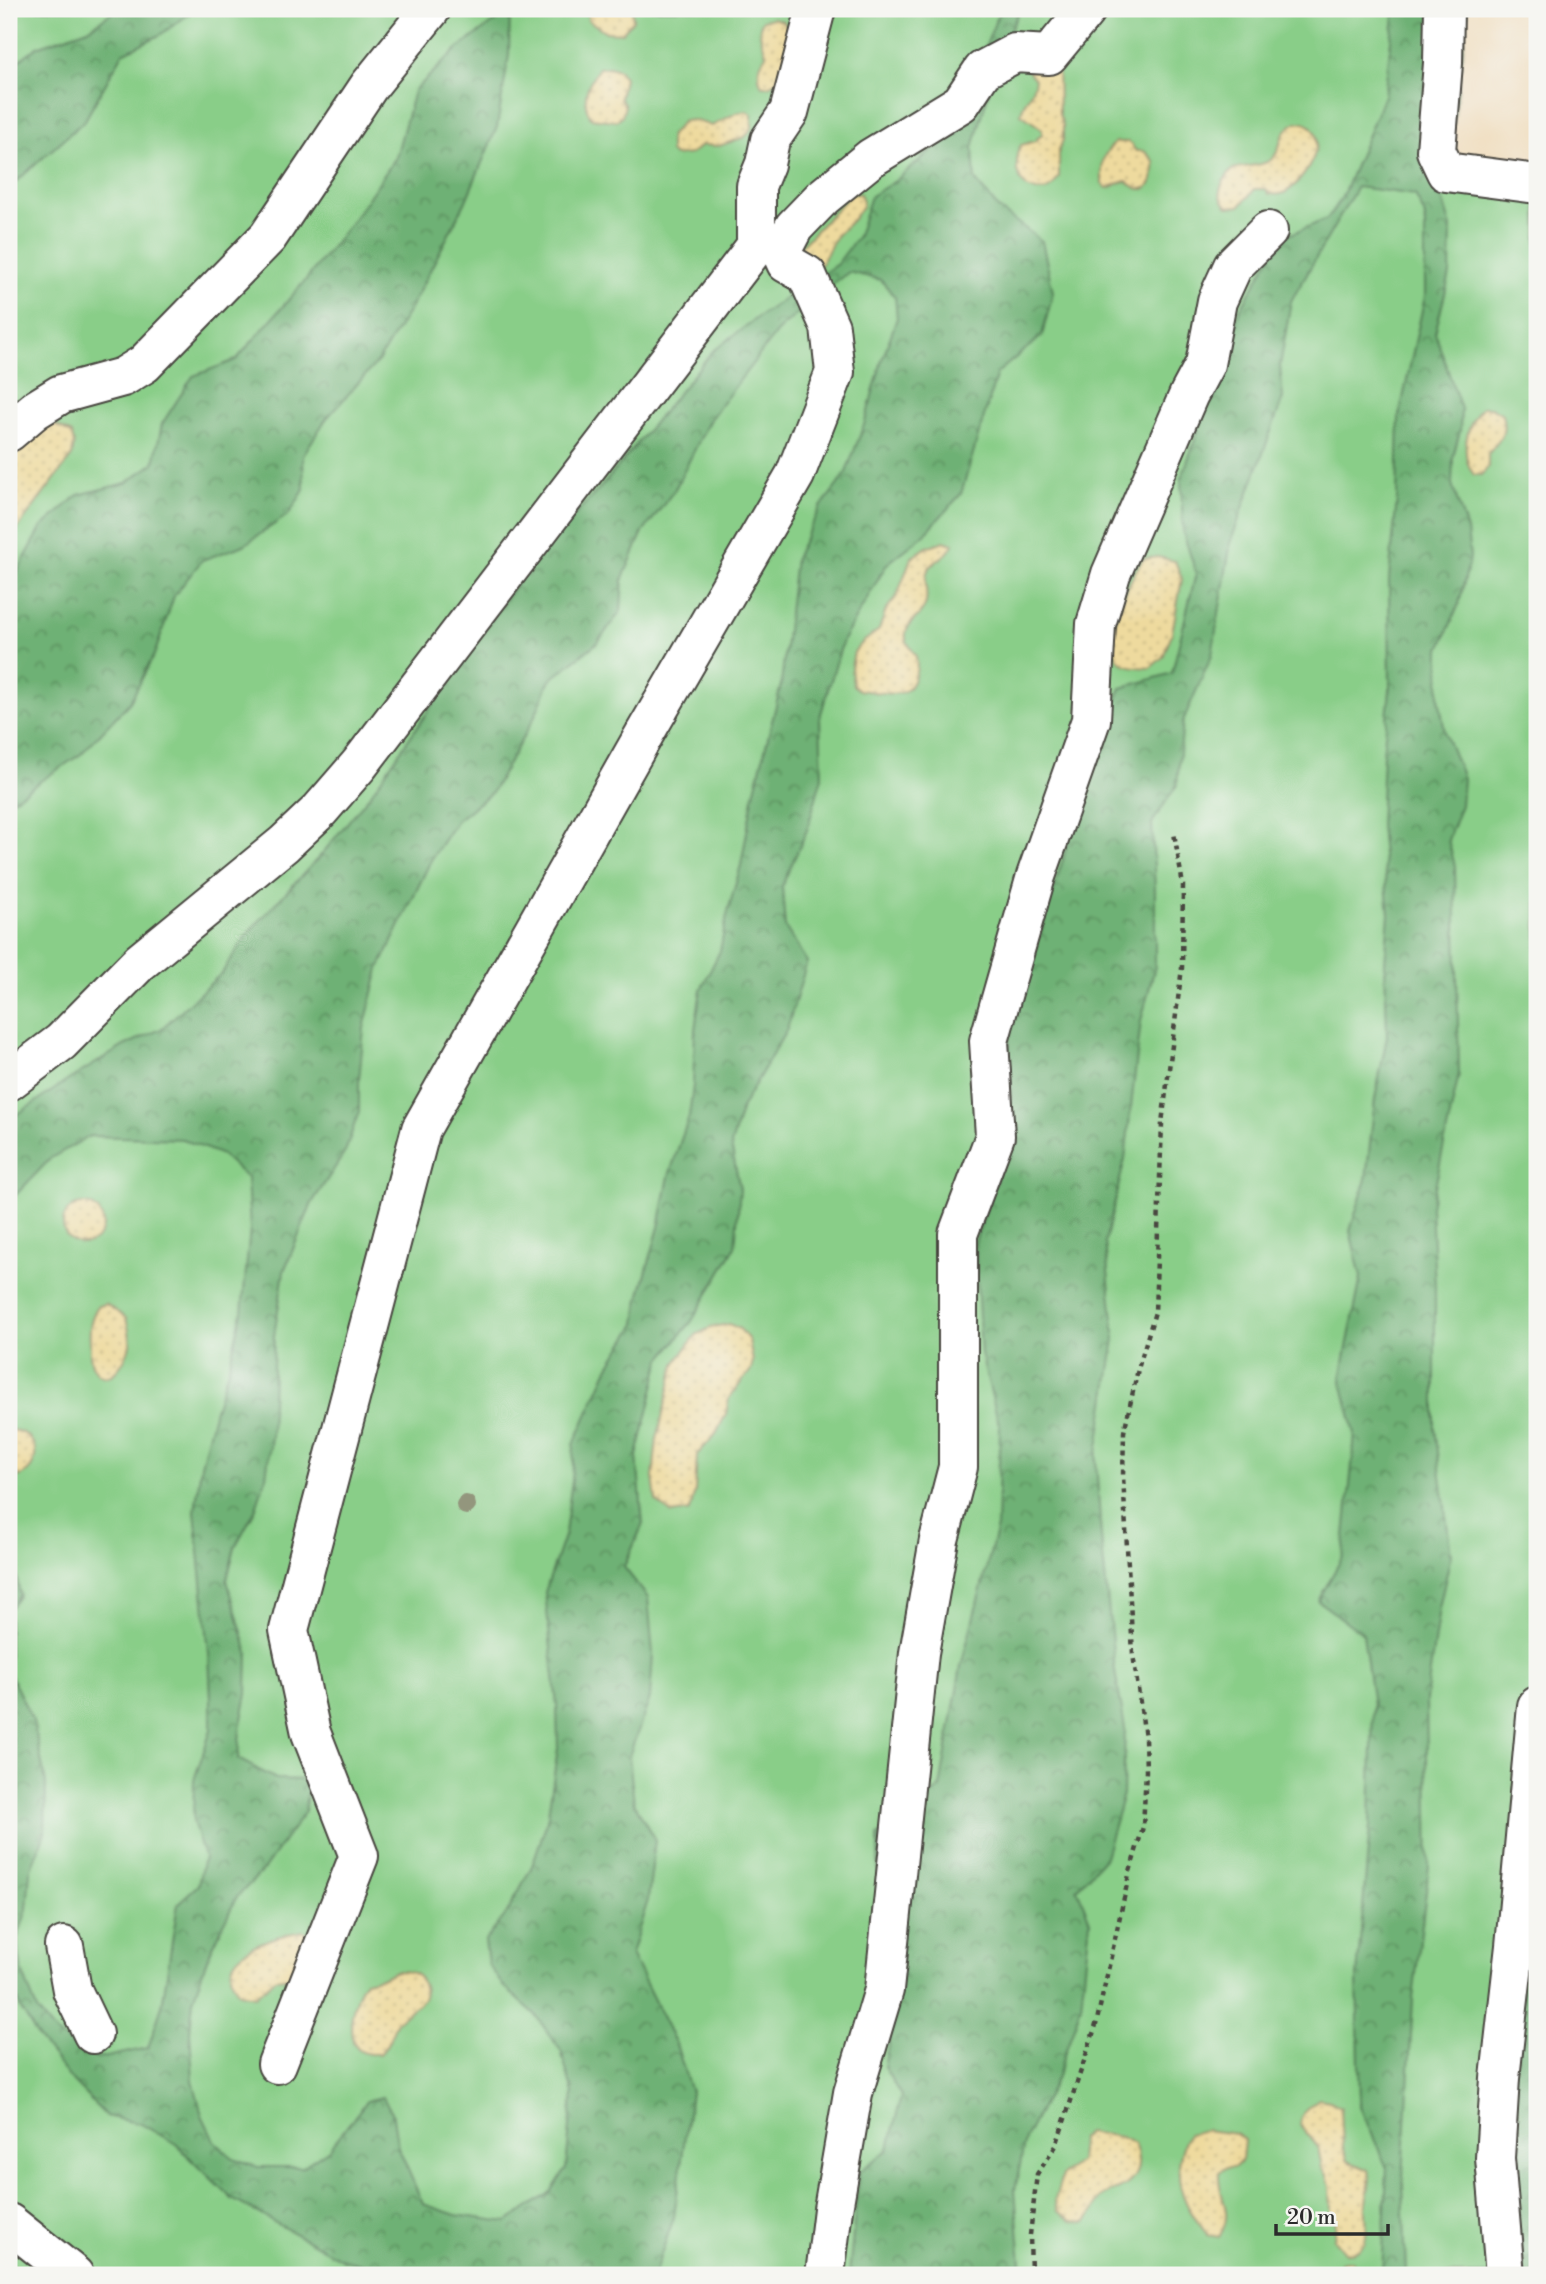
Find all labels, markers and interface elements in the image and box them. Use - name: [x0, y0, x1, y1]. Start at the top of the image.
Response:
- scale bar: [1276, 2193, 1388, 2237]
- text: 20 m: [1287, 2205, 1336, 2231]

